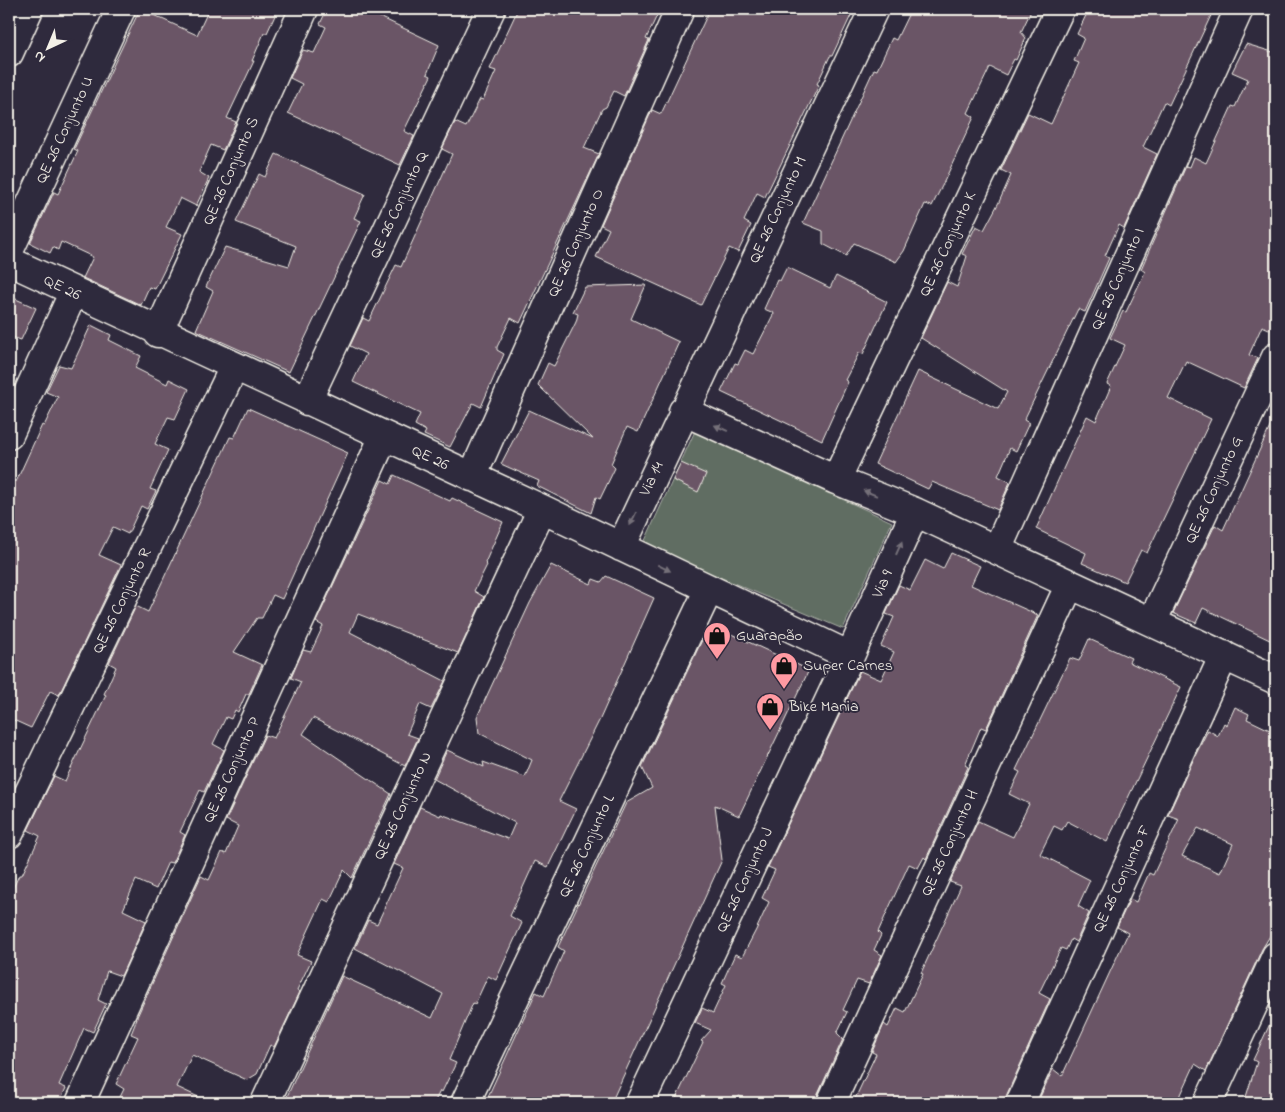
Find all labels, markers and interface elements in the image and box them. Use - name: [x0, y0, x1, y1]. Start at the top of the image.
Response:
- north arrow: [22, 22, 72, 72]
- text: N: [29, 45, 51, 67]
- street label: QE 26 Conjunto U: [30, 72, 100, 188]
- street label: QE 26 Conjunto S: [196, 113, 266, 229]
- street label: QE 26 Conjunto Q: [364, 147, 435, 263]
- street label: QE 26 Conjunto M: [743, 153, 813, 267]
- street label: QE 26 Conjunto O: [541, 185, 611, 301]
- street label: QE 26 Conjunto K: [913, 187, 983, 301]
- street label: QE 26 Conjunto I: [1085, 224, 1151, 334]
- street label: QE 26: [39, 269, 85, 307]
- one-way arrow: [714, 423, 728, 431]
- street label: QE 26 Conjunto G: [1179, 432, 1249, 548]
- street label: QE 26: [407, 439, 453, 477]
- street label: Via 14: [633, 457, 671, 501]
- one-way arrow: [863, 489, 877, 497]
- one-way arrow: [629, 512, 637, 526]
- one-way arrow: [895, 541, 903, 555]
- street label: QE 26 Conjunto R: [86, 544, 158, 658]
- one-way arrow: [657, 564, 672, 572]
- street label: Via 9: [866, 566, 900, 603]
- shop icon: Guarapão: [702, 621, 732, 660]
- place label: Guarapão: [736, 624, 803, 648]
- shop icon: Super Carnes: [769, 651, 799, 690]
- place label: Super Carnes: [803, 654, 893, 678]
- shop icon: Bike Mania: [755, 692, 785, 731]
- place label: Bike Mania: [788, 695, 859, 719]
- street label: QE 26 Conjunto P: [197, 713, 267, 827]
- street label: QE 26 Conjunto N: [367, 748, 439, 864]
- street label: QE 26 Conjunto H: [915, 786, 985, 900]
- street label: QE 26 Conjunto L: [553, 790, 622, 902]
- street label: QE 26 Conjunto F: [1087, 821, 1158, 937]
- street label: QE 26 Conjunto J: [710, 823, 780, 937]

